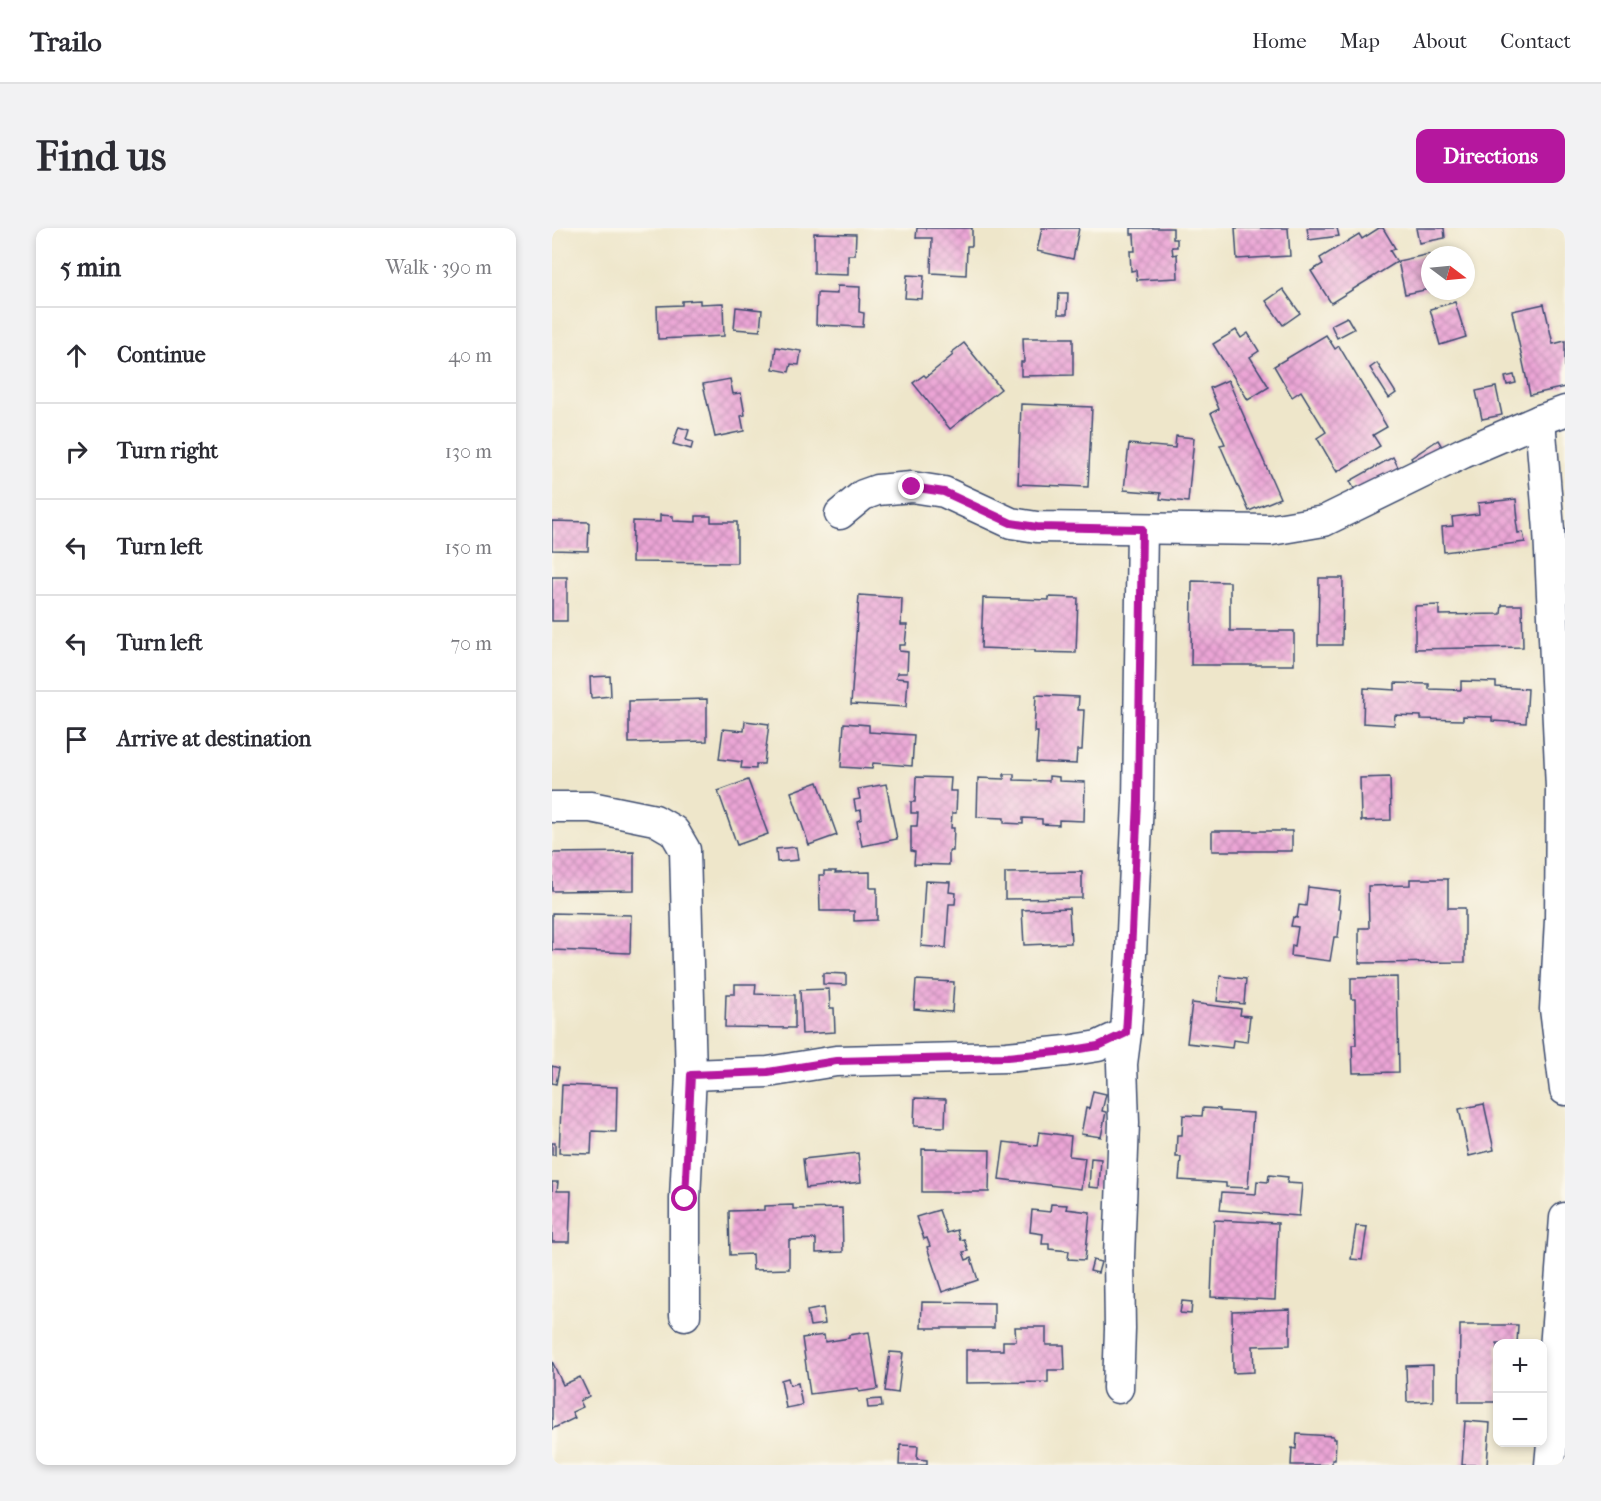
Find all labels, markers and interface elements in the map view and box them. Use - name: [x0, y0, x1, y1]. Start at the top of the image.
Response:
- text: Trailo: [30, 25, 102, 58]
- text: Home: [1252, 29, 1307, 53]
- text: Map: [1340, 29, 1380, 53]
- text: About: [1413, 29, 1467, 53]
- text: Contact: [1500, 29, 1571, 53]
- button: Directions: [1416, 129, 1565, 183]
- text: Find us: [36, 132, 166, 181]
- north arrow: [1421, 246, 1475, 300]
- text: 5 min: [60, 252, 121, 283]
- text: Walk · 390 m: [385, 256, 492, 279]
- icon: ahead: [60, 339, 93, 372]
- text: Continue: [117, 342, 206, 368]
- text: 40 m: [448, 344, 492, 367]
- icon: right: [60, 435, 93, 468]
- text: Turn right: [117, 438, 218, 464]
- text: 130 m: [445, 440, 492, 463]
- route end: [898, 473, 924, 499]
- icon: left: [60, 531, 93, 564]
- text: Turn left: [117, 534, 203, 560]
- text: 150 m: [444, 536, 492, 559]
- icon: left: [60, 627, 93, 660]
- text: Turn left: [117, 630, 203, 656]
- text: 70 m: [450, 632, 492, 655]
- icon: arrive: [60, 723, 93, 756]
- text: Arrive at destination: [117, 726, 311, 752]
- route start: [671, 1185, 697, 1211]
- map controls: [1493, 1339, 1547, 1447]
- button: +: [1493, 1339, 1547, 1393]
- button: −: [1493, 1393, 1547, 1447]

